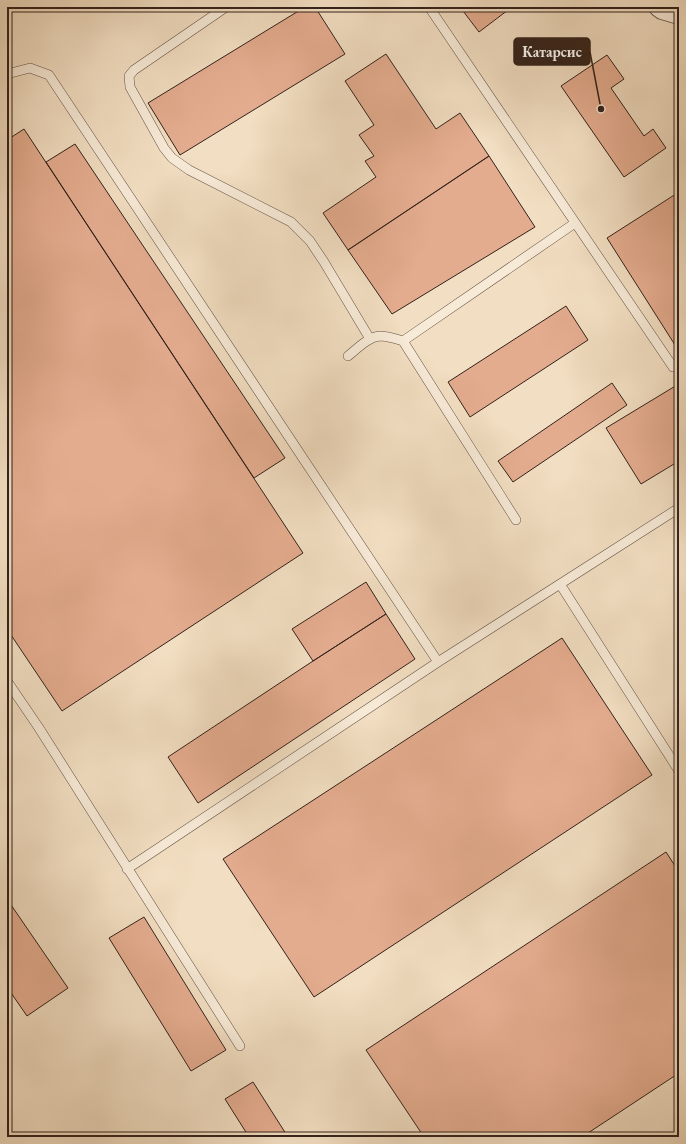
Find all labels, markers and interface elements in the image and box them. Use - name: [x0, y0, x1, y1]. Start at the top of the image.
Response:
- callout: Катарсис: [514, 38, 590, 65]
- text: Катарсис: [522, 42, 582, 61]

